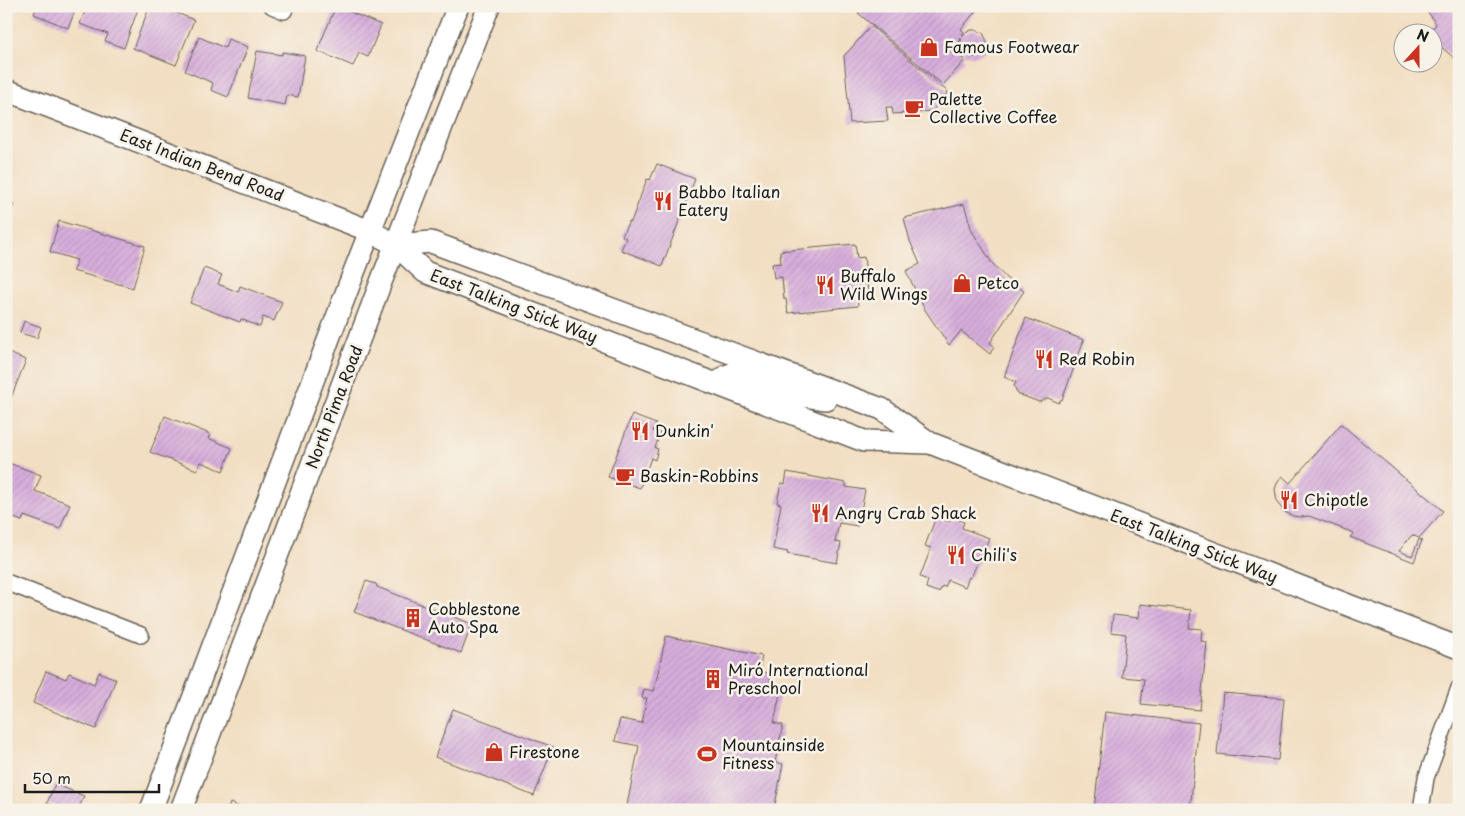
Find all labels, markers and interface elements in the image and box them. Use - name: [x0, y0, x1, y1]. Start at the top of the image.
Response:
- north arrow: [1392, 22, 1442, 72]
- text: N: [1414, 24, 1432, 47]
- place label: Famous Footwear: [944, 34, 1080, 58]
- shop icon: Famous Footwear: [918, 36, 940, 58]
- place label: Palette Collective Coffee: [929, 86, 1058, 128]
- cafe icon: Palette Collective Coffee: [903, 97, 925, 119]
- street label: East Indian Bend Road: [117, 122, 288, 206]
- place label: Babbo Italian Eatery: [678, 179, 780, 221]
- restaurant icon: Babbo Italian Eatery: [652, 190, 674, 212]
- street label: East Talking Stick Way: [427, 262, 602, 348]
- place label: Buffalo Wild Wings: [840, 263, 927, 305]
- place label: Petco: [977, 270, 1019, 294]
- shop icon: Petco: [951, 272, 973, 294]
- restaurant icon: Buffalo Wild Wings: [814, 274, 836, 296]
- street label: North Pima Road: [298, 341, 368, 472]
- place label: Red Robin: [1059, 346, 1135, 370]
- restaurant icon: Red Robin: [1033, 348, 1055, 370]
- place label: Dunkin': [655, 418, 714, 442]
- restaurant icon: Dunkin': [629, 420, 651, 442]
- place label: Baskin-Robbins: [640, 463, 758, 487]
- cafe icon: Baskin-Robbins: [614, 465, 636, 487]
- place label: Chipotle: [1304, 487, 1369, 511]
- restaurant icon: Chipotle: [1278, 489, 1300, 511]
- place label: Angry Crab Shack: [835, 500, 976, 524]
- restaurant icon: Angry Crab Shack: [809, 502, 831, 524]
- street label: East Talking Stick Way: [1107, 502, 1282, 588]
- place label: Chili's: [971, 542, 1017, 566]
- restaurant icon: Chili's: [945, 544, 967, 566]
- place label: Cobblestone Auto Spa: [428, 596, 521, 638]
- building icon: Cobblestone Auto Spa: [402, 607, 424, 629]
- place label: Miró International Preschool: [728, 657, 869, 699]
- building icon: Miró International Preschool: [702, 668, 724, 690]
- place label: Mountainside Fitness: [722, 732, 825, 774]
- place label: Firestone: [509, 739, 580, 763]
- shop icon: Firestone: [483, 741, 505, 763]
- sports icon: Mountainside Fitness: [696, 743, 718, 765]
- scale bar: [25, 761, 159, 793]
- text: 50 m: [32, 766, 71, 789]

